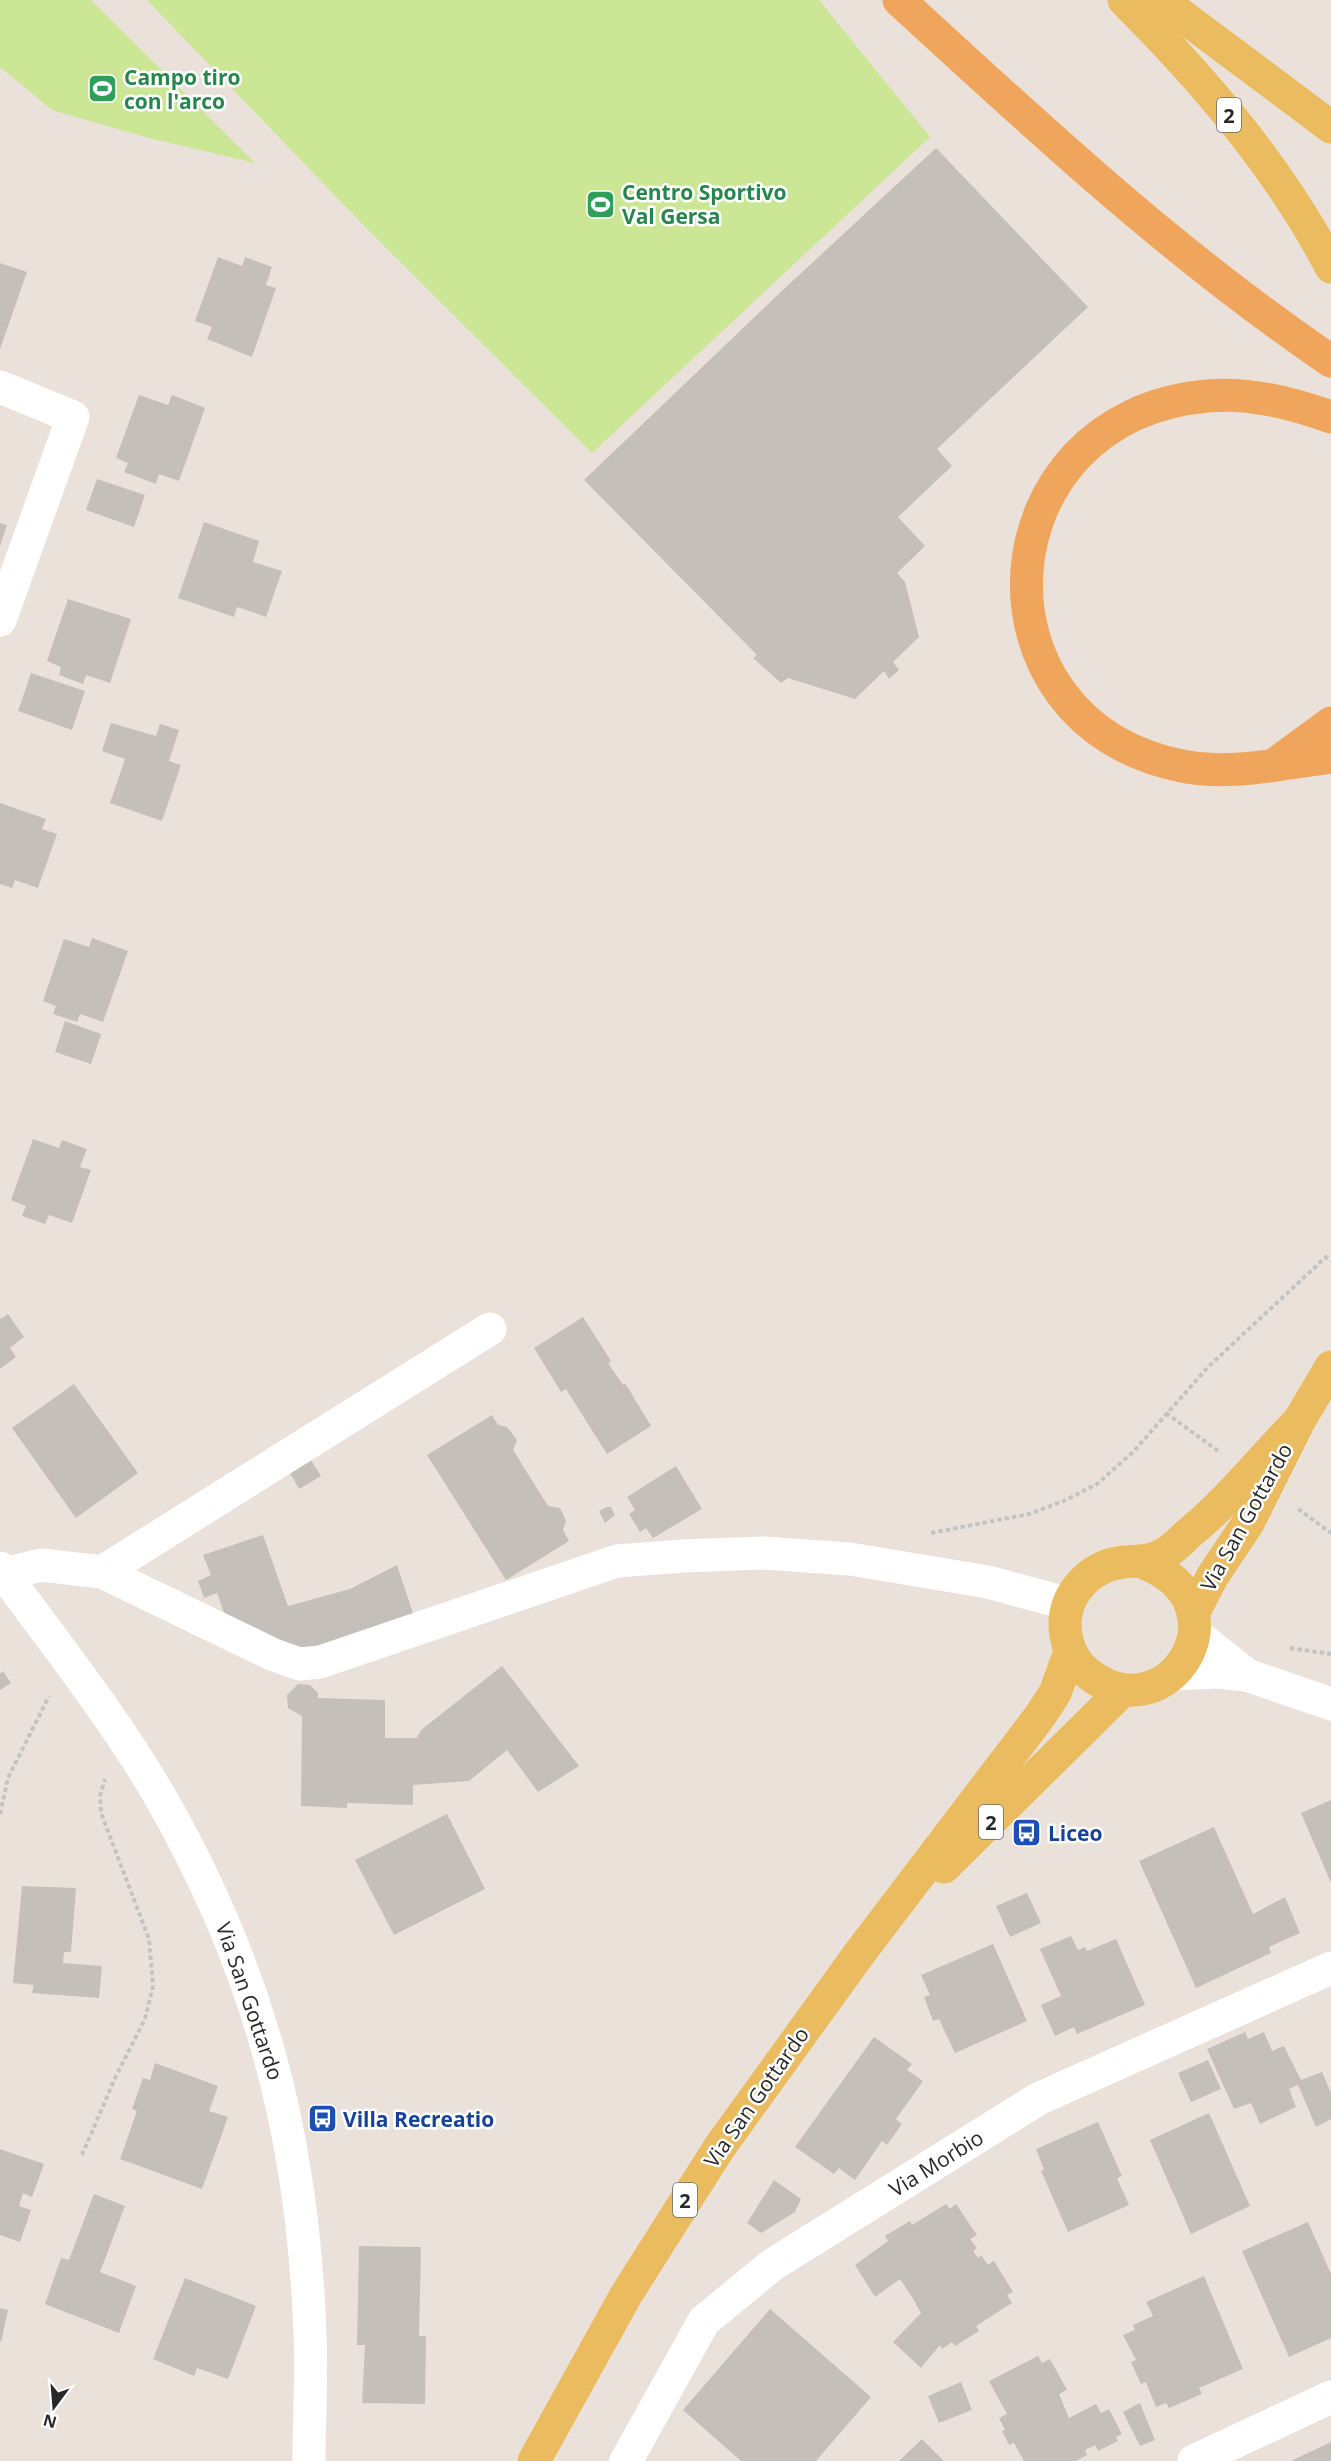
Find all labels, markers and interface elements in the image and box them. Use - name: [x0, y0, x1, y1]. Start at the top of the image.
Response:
- place label: Campo tiro con l'arco: [124, 63, 241, 115]
- sports icon: Campo tiro con l'arco: [87, 73, 119, 105]
- road number: 2: [1217, 98, 1241, 132]
- place label: Centro Sportivo Val Gersa: [622, 178, 787, 230]
- sports icon: Centro Sportivo Val Gersa: [585, 188, 617, 220]
- street label: Via San Gottardo: [1194, 1438, 1298, 1596]
- road number: 2: [979, 1805, 1003, 1839]
- bus stop icon: Liceo: [1011, 1817, 1043, 1849]
- place label: Liceo: [1048, 1819, 1102, 1847]
- street label: Via San Gottardo: [210, 1918, 290, 2084]
- street label: Via San Gottardo: [697, 2021, 815, 2173]
- bus stop icon: Villa Recreatio: [306, 2103, 338, 2135]
- place label: Villa Recreatio: [343, 2105, 494, 2133]
- street label: Via Morbio: [884, 2123, 988, 2203]
- road number: 2: [673, 2183, 697, 2217]
- north arrow: [24, 2377, 84, 2437]
- text: N: [41, 2409, 59, 2434]

